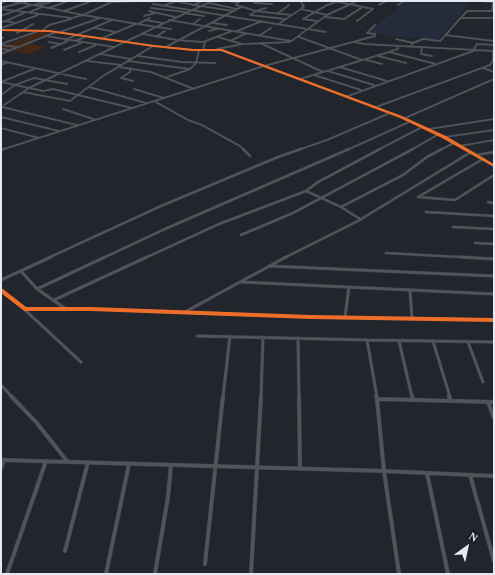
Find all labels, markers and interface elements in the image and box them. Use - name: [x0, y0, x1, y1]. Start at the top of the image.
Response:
- north arrow: [447, 527, 487, 567]
- text: N: [467, 530, 480, 544]

